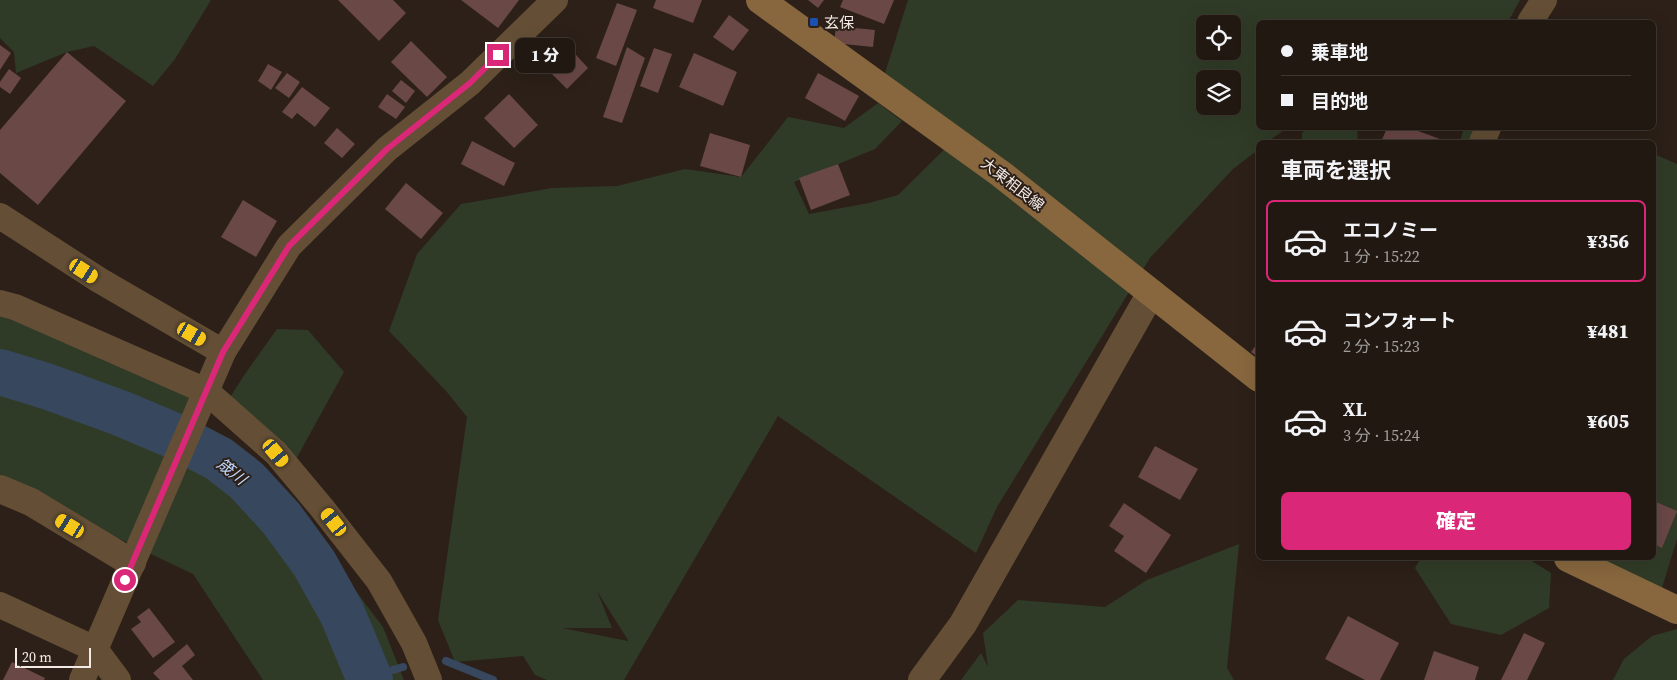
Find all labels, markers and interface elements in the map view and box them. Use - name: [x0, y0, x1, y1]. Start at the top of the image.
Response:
- place label: 玄保: [824, 12, 854, 33]
- map controls: [1196, 15, 1241, 115]
- button: locate: [1196, 15, 1241, 60]
- marker: 玄保: [808, 16, 820, 28]
- callout: 1 分: [516, 38, 576, 72]
- text: 乗車地: [1311, 39, 1368, 65]
- route end: [487, 44, 509, 66]
- text: 1 分: [531, 44, 559, 66]
- button: layers: [1196, 70, 1241, 115]
- text: 目的地: [1311, 88, 1368, 114]
- street label: 大東相良線: [977, 153, 1049, 215]
- text: 車両を選択: [1281, 155, 1391, 185]
- text: エコノミー: [1343, 217, 1438, 243]
- icon: car: [1283, 219, 1328, 264]
- text: ¥356: [1587, 228, 1629, 254]
- text: 1 分 · 15:22: [1343, 245, 1420, 267]
- car: [67, 257, 100, 285]
- text: コンフォート: [1343, 307, 1456, 333]
- icon: car: [1283, 309, 1328, 354]
- text: ¥481: [1587, 318, 1629, 344]
- car: [175, 320, 208, 348]
- text: 2 分 · 15:23: [1343, 335, 1420, 357]
- text: XL: [1343, 396, 1366, 422]
- icon: car: [1283, 399, 1328, 444]
- text: ¥605: [1587, 408, 1629, 434]
- text: 3 分 · 15:24: [1343, 424, 1420, 446]
- car: [260, 437, 291, 469]
- water label: 筬川: [213, 452, 253, 491]
- button: 確定: [1281, 492, 1631, 550]
- car: [318, 506, 349, 538]
- car: [53, 512, 86, 540]
- route start: [114, 569, 136, 591]
- scale bar: [15, 645, 91, 668]
- text: 20 m: [22, 647, 52, 667]

